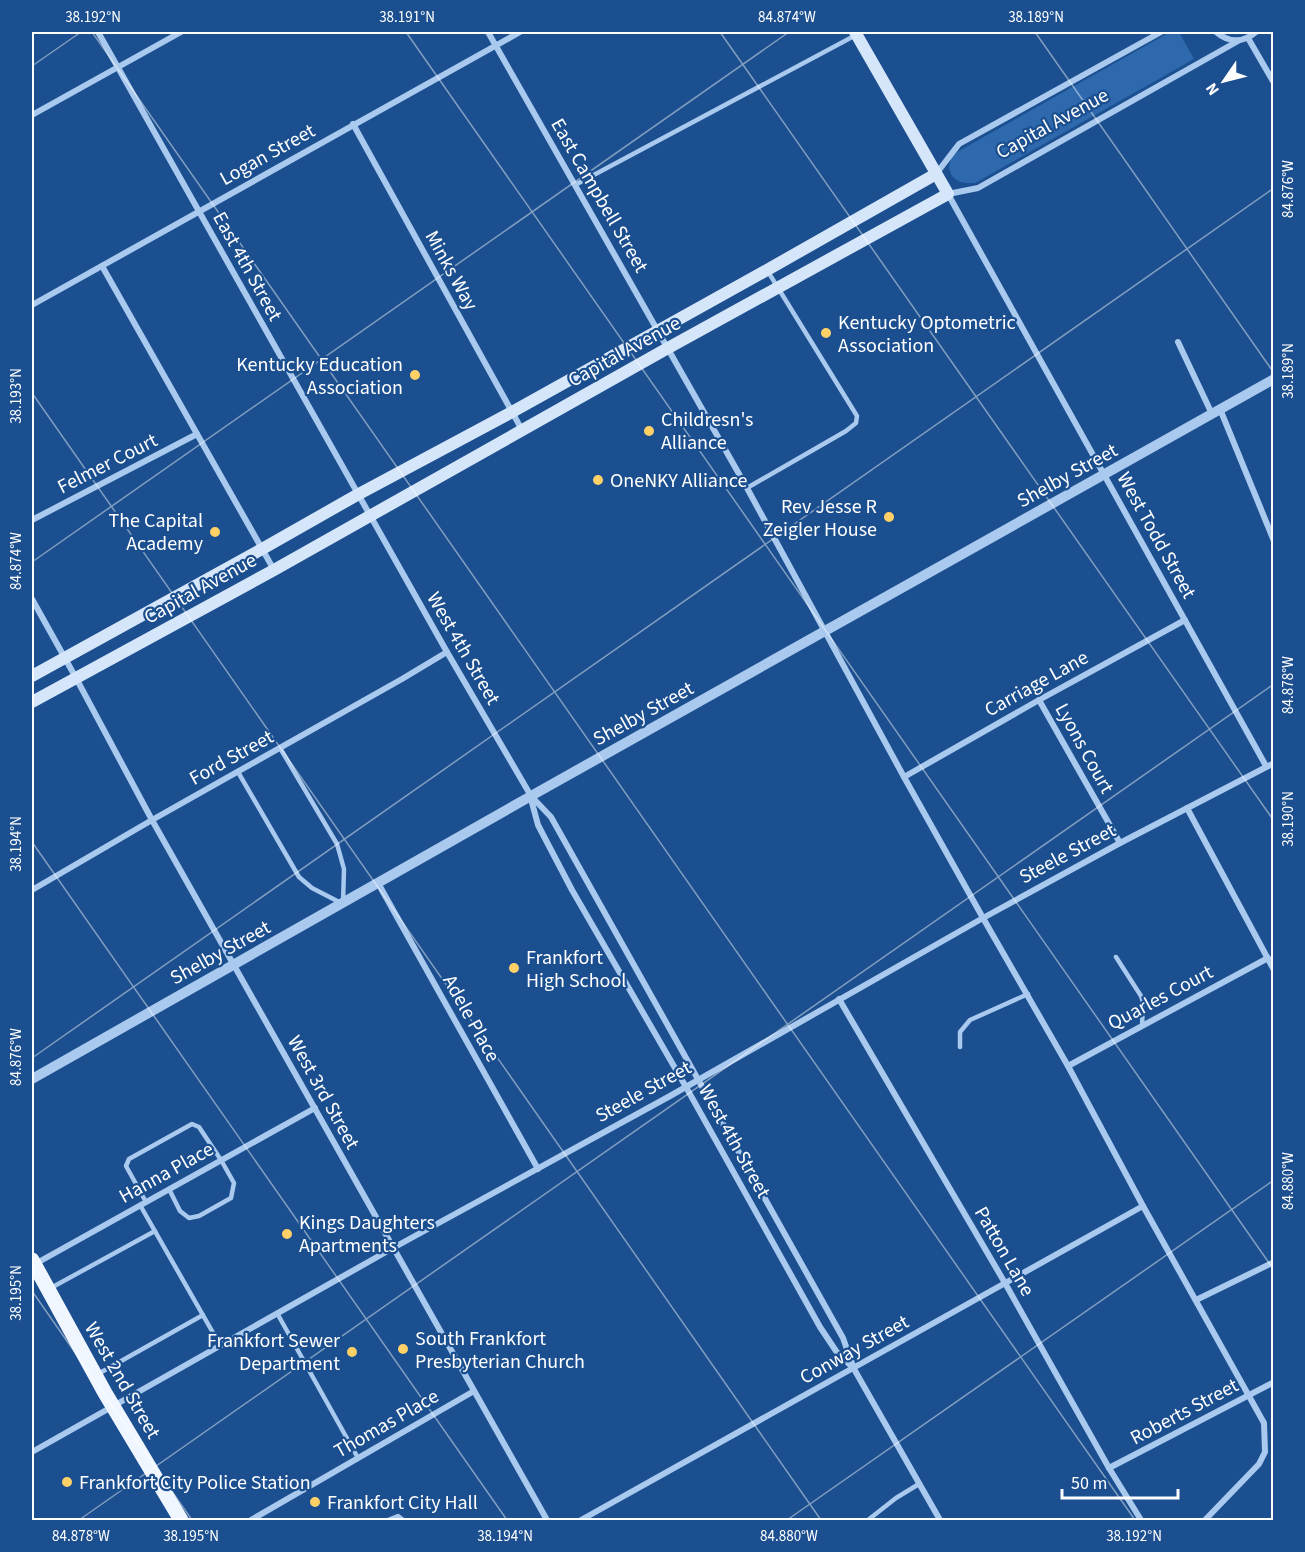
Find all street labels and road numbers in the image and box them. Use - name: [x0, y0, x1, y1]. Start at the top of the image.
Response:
- street label: Capital Avenue: [991, 81, 1114, 166]
- street label: East Campbell Street: [544, 113, 655, 278]
- street label: Logan Street: [215, 117, 320, 193]
- street label: East 4th Street: [206, 207, 289, 326]
- street label: Minks Way: [418, 225, 485, 316]
- street label: Capital Avenue: [563, 309, 686, 394]
- street label: Felmer Court: [53, 427, 163, 501]
- street label: Shelby Street: [1012, 437, 1123, 515]
- street label: West Todd Street: [1110, 467, 1203, 604]
- street label: Capital Avenue: [139, 546, 262, 631]
- street label: West 4th Street: [419, 587, 507, 710]
- street label: Carriage Lane: [980, 644, 1094, 724]
- street label: Shelby Street: [588, 675, 699, 753]
- street label: Lyons Court: [1048, 698, 1121, 799]
- street label: Ford Street: [184, 723, 279, 793]
- street label: Steele Street: [1014, 817, 1121, 891]
- street label: Shelby Street: [165, 914, 276, 992]
- street label: Quarles Court: [1103, 958, 1218, 1037]
- street label: Adele Place: [436, 970, 507, 1067]
- street label: West 3rd Street: [280, 1030, 366, 1155]
- street label: Steele Street: [590, 1054, 697, 1130]
- street label: West 4th Street: [691, 1080, 777, 1204]
- street label: Hanna Place: [114, 1135, 219, 1210]
- street label: Patton Lane: [967, 1201, 1041, 1302]
- street label: Conway Street: [795, 1308, 914, 1391]
- street label: West 2nd Street: [77, 1317, 167, 1444]
- street label: Roberts Street: [1125, 1371, 1244, 1452]
- street label: Thomas Place: [329, 1383, 444, 1465]

